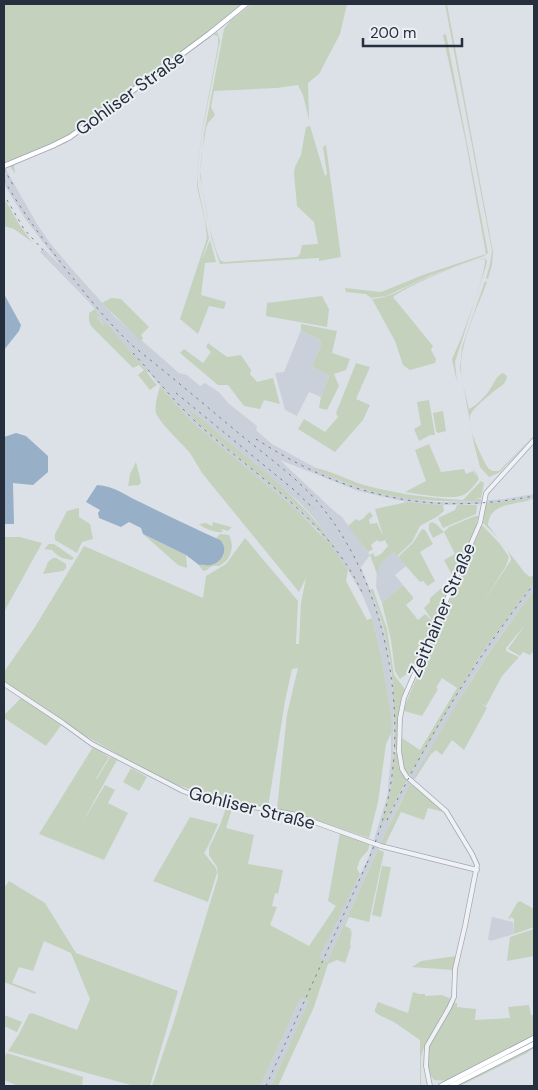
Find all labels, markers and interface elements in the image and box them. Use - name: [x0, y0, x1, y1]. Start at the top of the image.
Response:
- scale bar: [363, 15, 462, 47]
- text: 200 m: [370, 23, 416, 43]
- street label: Gohliser Straße: [71, 45, 189, 141]
- street label: Zeithainer Straße: [403, 539, 481, 681]
- street label: Gohliser Straße: [186, 781, 318, 835]

